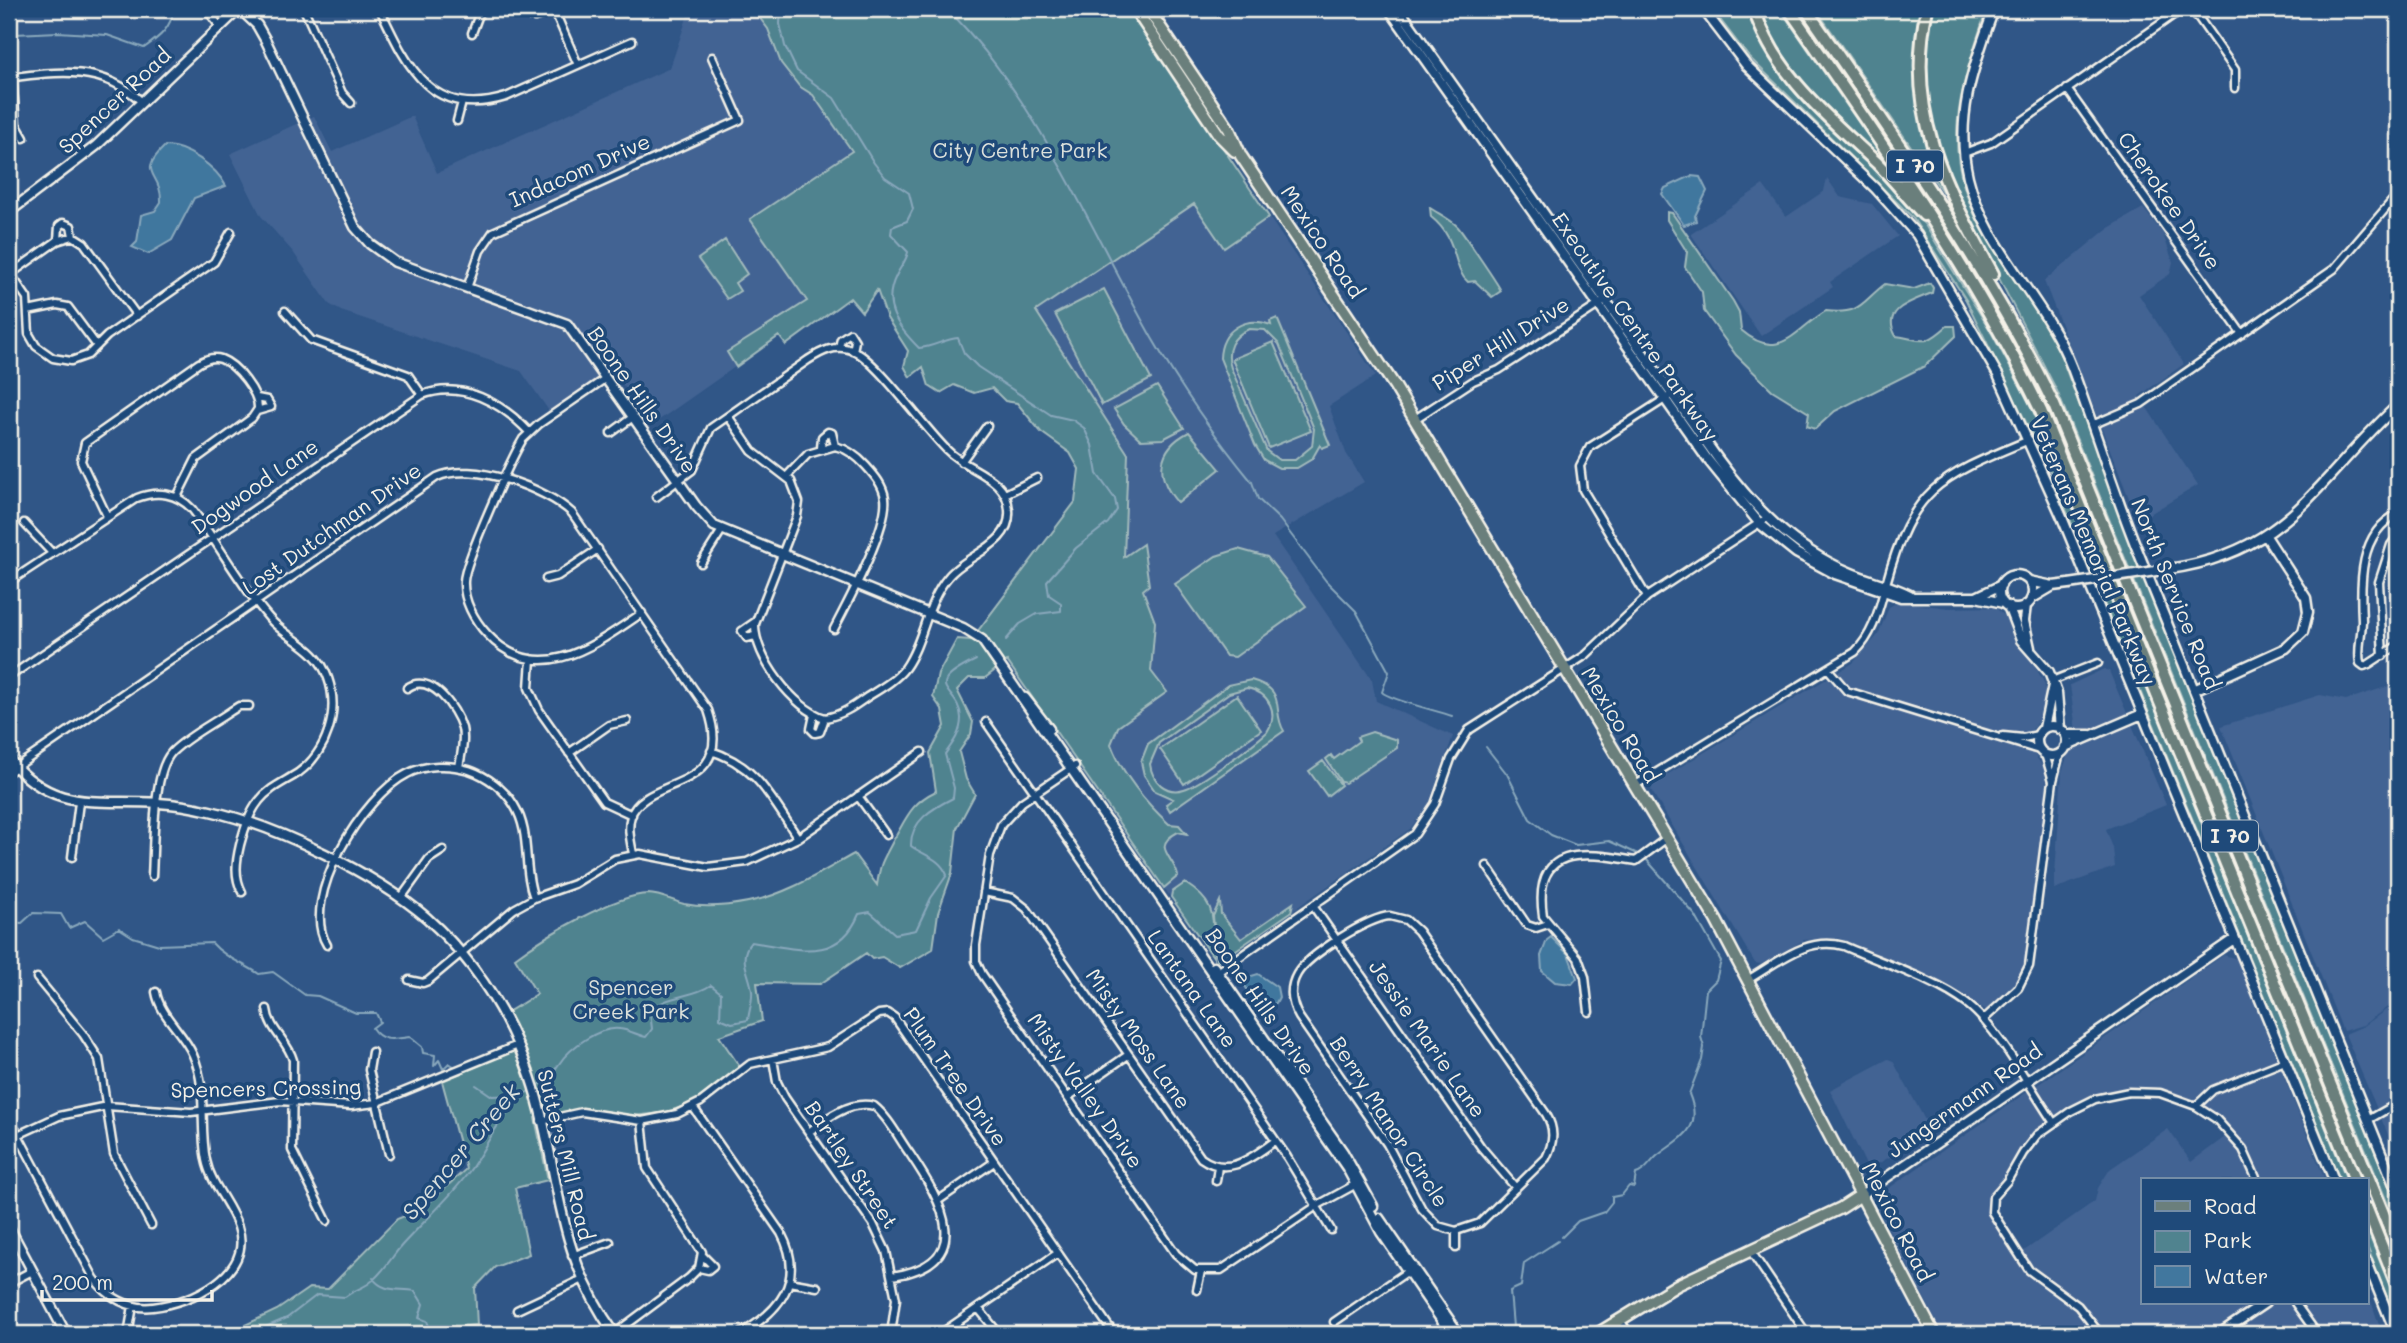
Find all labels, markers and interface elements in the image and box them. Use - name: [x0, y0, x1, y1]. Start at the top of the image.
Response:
- street label: Spencer Road: [52, 41, 176, 159]
- street label: Cherokee Drive: [2113, 126, 2228, 274]
- street label: Indacom Drive: [505, 127, 654, 213]
- park label: City Centre Park: [932, 136, 1108, 163]
- road number: I 70: [1887, 150, 1943, 182]
- street label: Mexico Road: [1276, 179, 1371, 303]
- street label: Executive Centre Parkway: [1547, 207, 1726, 446]
- street label: Piper Hill Drive: [1427, 290, 1574, 396]
- street label: Boone Hills Drive: [582, 320, 704, 478]
- street label: Veterans Memorial Parkway: [2025, 412, 2163, 689]
- street label: Dogwood Lane: [185, 432, 323, 540]
- street label: Lost Dutchman Drive: [236, 456, 426, 600]
- street label: North Service Road: [2126, 494, 2227, 693]
- street label: Mexico Road: [1576, 661, 1667, 787]
- road number: I 70: [2202, 820, 2258, 852]
- street label: Boone Hills Drive: [1200, 922, 1322, 1080]
- street label: Lantana Lane: [1143, 924, 1244, 1053]
- street label: Jessie Marie Lane: [1364, 954, 1493, 1122]
- street label: Misty Moss Lane: [1081, 963, 1198, 1114]
- park label: Spencer Creek Park: [572, 973, 690, 1024]
- street label: Plum Tree Drive: [898, 1001, 1014, 1151]
- street label: Misty Valley Drive: [1023, 1007, 1150, 1173]
- street label: Berry Manor Circle: [1325, 1031, 1456, 1212]
- street label: Jungermann Road: [1882, 1036, 2047, 1163]
- street label: Sutters Mill Road: [532, 1066, 601, 1243]
- street label: Spencers Crossing: [170, 1072, 362, 1103]
- water label: Spencer Creek: [394, 1076, 527, 1226]
- street label: Bartley Street: [799, 1095, 905, 1233]
- street label: Mexico Road: [1857, 1157, 1940, 1286]
- legend: [2141, 1178, 2368, 1304]
- text: Road: [2204, 1192, 2256, 1219]
- text: Park: [2204, 1226, 2252, 1253]
- scale bar: [42, 1259, 212, 1303]
- text: Water: [2204, 1262, 2268, 1289]
- text: 200 m: [52, 1268, 113, 1295]

